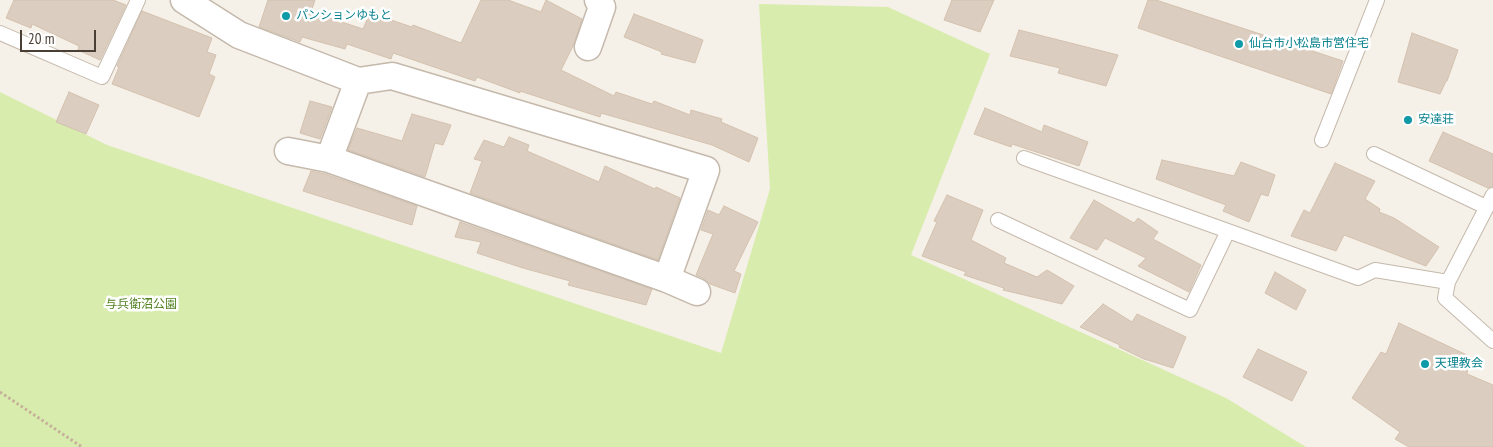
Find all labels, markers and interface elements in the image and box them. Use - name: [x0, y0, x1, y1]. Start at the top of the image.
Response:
- place label: パンションゆもと: [296, 9, 392, 23]
- marker: パンションゆもと: [280, 10, 292, 22]
- scale bar: [22, 20, 99, 52]
- text: 20 m: [28, 29, 54, 48]
- place label: 仙台市小松島市営住宅: [1249, 37, 1369, 51]
- marker: 仙台市小松島市営住宅: [1233, 38, 1245, 50]
- place label: 安達荘: [1418, 113, 1454, 127]
- marker: 安達荘: [1402, 114, 1414, 126]
- park label: 与兵衛沼公園: [105, 298, 177, 312]
- place label: 天理教会: [1435, 357, 1483, 371]
- marker: 天理教会: [1419, 358, 1431, 370]

